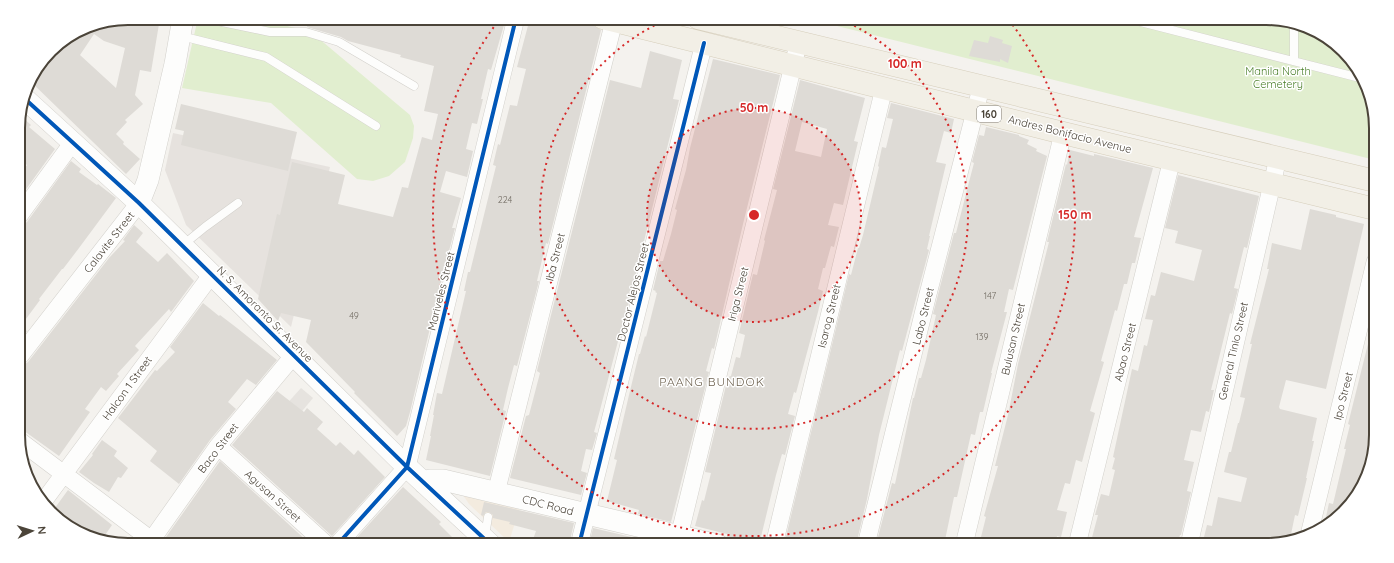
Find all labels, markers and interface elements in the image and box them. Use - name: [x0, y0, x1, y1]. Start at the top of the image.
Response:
- text: 100 m: [888, 56, 922, 71]
- park label: Manila North Cemetery: [1245, 64, 1311, 91]
- text: 50 m: [740, 100, 768, 115]
- road number: 160: [977, 106, 1001, 122]
- street label: Andres Bonifacio Avenue: [1007, 112, 1133, 156]
- house number: 224: [498, 194, 513, 205]
- text: 150 m: [1058, 207, 1092, 222]
- street label: Calavite Street: [81, 208, 137, 275]
- centre of rings: [747, 208, 761, 222]
- street label: Iba Street: [542, 231, 568, 283]
- street label: Doctor Alejos Street: [614, 241, 652, 343]
- street label: Mariveles Street: [424, 250, 458, 332]
- street label: N. S. Amoranto Sr. Avenue: [214, 263, 316, 365]
- street label: Iriga Street: [724, 265, 752, 323]
- street label: Isarog Street: [814, 282, 844, 349]
- street label: Labo Street: [909, 285, 937, 346]
- house number: 147: [984, 290, 997, 301]
- street label: General Tinio Street: [1215, 300, 1251, 401]
- street label: Bulusan Street: [998, 301, 1028, 376]
- house number: 49: [349, 310, 359, 321]
- street label: Abao Street: [1111, 321, 1139, 383]
- house number: 139: [975, 331, 989, 342]
- street label: Halcon 1 Street: [99, 353, 155, 423]
- street label: Ipo Street: [1330, 370, 1356, 422]
- district label: PAANG BUNDOK: [659, 374, 765, 389]
- street label: Baco Street: [195, 420, 242, 476]
- street label: Agusan Street: [242, 467, 304, 525]
- street label: CDC Road: [521, 492, 575, 518]
- north arrow: [12, 511, 52, 551]
- text: N: [35, 526, 49, 535]

